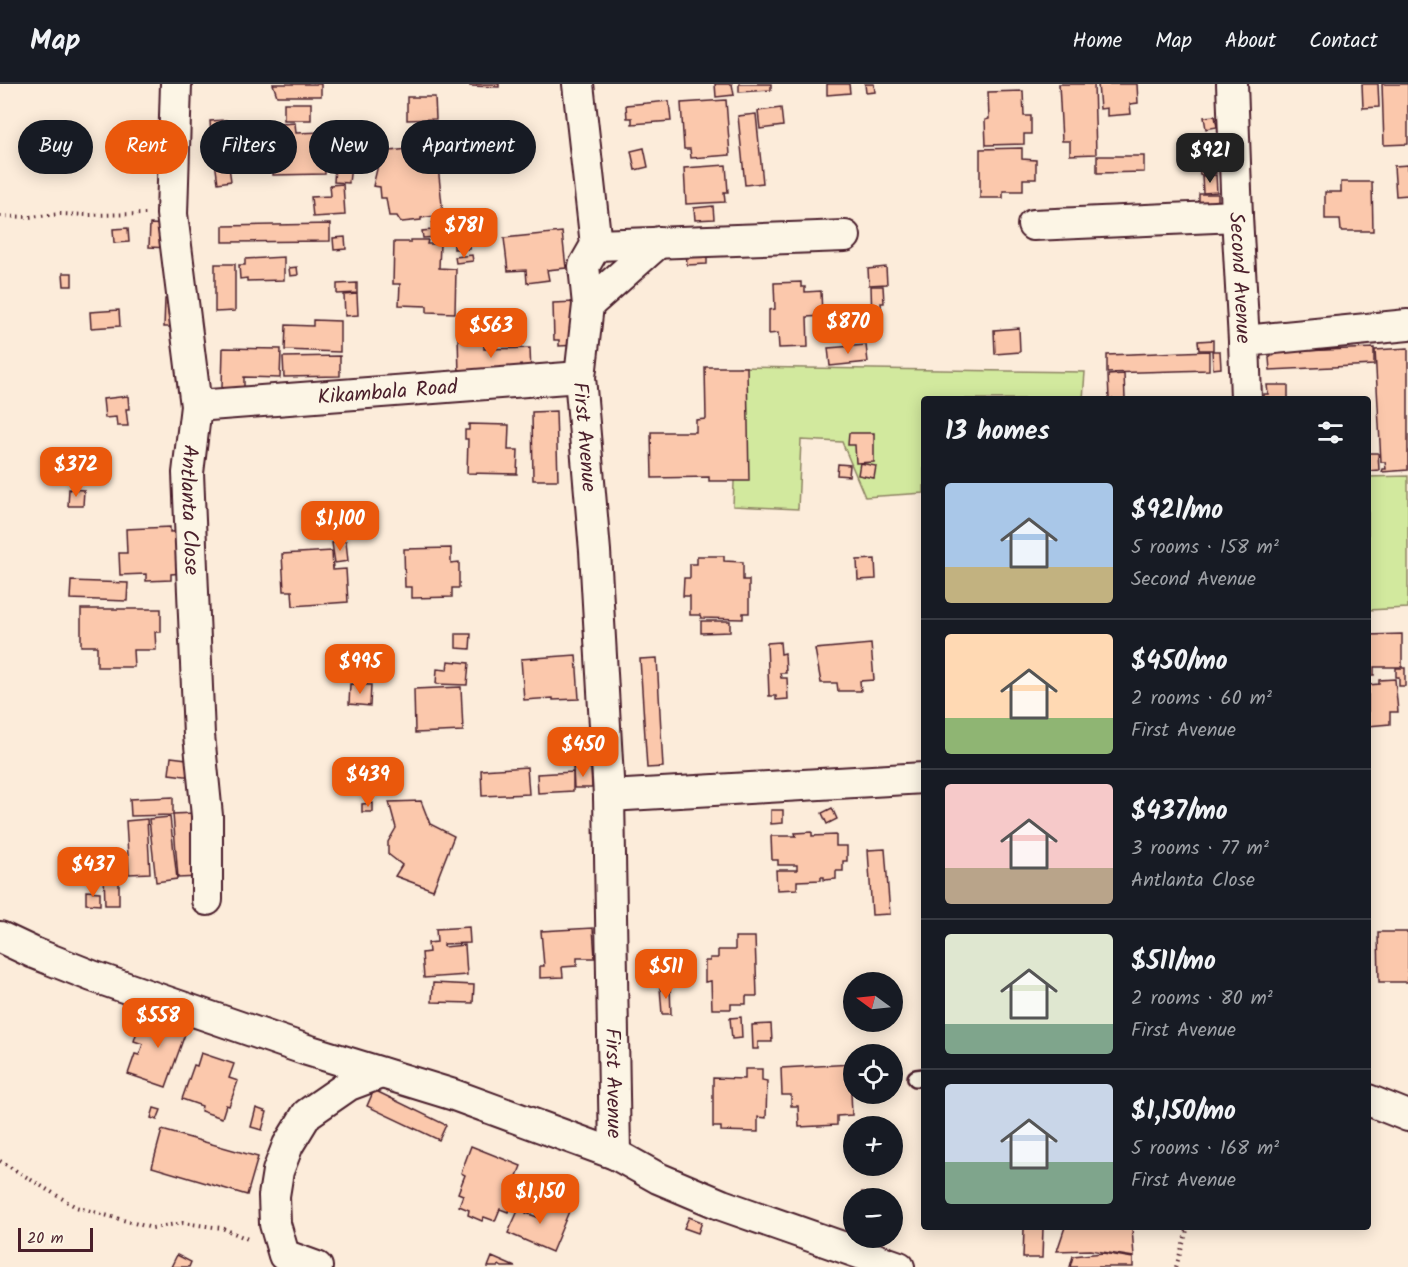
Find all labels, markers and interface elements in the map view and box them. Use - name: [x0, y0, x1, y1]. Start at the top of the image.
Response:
- text: Map: [30, 19, 81, 64]
- text: Home: [1073, 25, 1122, 58]
- text: Map: [1155, 25, 1192, 58]
- text: About: [1225, 25, 1276, 58]
- text: Contact: [1309, 25, 1378, 58]
- chip: Buy: [18, 120, 93, 174]
- chip: Rent: [105, 120, 188, 174]
- chip: Filters: [200, 120, 297, 174]
- chip: New: [309, 120, 389, 174]
- chip: Apartment: [401, 120, 536, 174]
- pin: $921: [1174, 133, 1246, 184]
- text: $921: [1190, 136, 1230, 168]
- pin: $781: [428, 208, 500, 259]
- text: $781: [444, 211, 484, 243]
- street label: Second Avenue: [1219, 211, 1259, 345]
- pin: $870: [812, 304, 884, 355]
- text: $870: [826, 307, 870, 339]
- pin: $563: [455, 308, 527, 359]
- text: $563: [469, 311, 513, 343]
- street label: Kikambala Road: [316, 371, 459, 415]
- street label: First Avenue: [562, 381, 605, 494]
- text: 13 homes: [945, 411, 1050, 453]
- icon: filters: [1314, 416, 1347, 449]
- street label: Antlanta Close: [170, 443, 207, 576]
- pin: $372: [40, 447, 112, 498]
- text: $372: [54, 450, 98, 482]
- text: $921/mo: [1131, 490, 1223, 532]
- pin: $1,100: [291, 501, 389, 552]
- text: $1,100: [315, 504, 365, 536]
- icon: home: [993, 507, 1065, 579]
- text: 5 rooms · 158 m²: [1131, 532, 1279, 564]
- text: Second Avenue: [1131, 564, 1256, 596]
- text: $450/mo: [1131, 641, 1228, 683]
- pin: $995: [324, 644, 396, 695]
- text: $995: [339, 647, 381, 679]
- icon: home: [993, 658, 1065, 730]
- text: 2 rooms · 60 m²: [1131, 683, 1272, 715]
- text: First Avenue: [1131, 715, 1236, 747]
- pin: $450: [547, 727, 619, 778]
- text: $450: [561, 730, 605, 762]
- pin: $439: [332, 757, 404, 808]
- text: $439: [346, 760, 390, 792]
- text: $437/mo: [1131, 791, 1228, 833]
- icon: home: [993, 808, 1065, 880]
- text: 3 rooms · 77 m²: [1131, 833, 1269, 865]
- pin: $437: [57, 847, 129, 898]
- text: $437: [71, 850, 115, 882]
- text: Antlanta Close: [1131, 865, 1255, 897]
- text: $511/mo: [1131, 941, 1216, 983]
- pin: $511: [630, 949, 702, 1000]
- text: $511: [649, 952, 683, 984]
- icon: home: [993, 958, 1065, 1030]
- north arrow: [843, 972, 903, 1032]
- map controls: [843, 972, 903, 1248]
- text: 2 rooms · 80 m²: [1131, 983, 1273, 1015]
- pin: $558: [122, 998, 194, 1049]
- text: $558: [136, 1001, 180, 1033]
- text: First Avenue: [1131, 1015, 1236, 1047]
- street label: First Avenue: [595, 1028, 630, 1139]
- button: locate: [843, 1044, 903, 1104]
- text: $1,150/mo: [1131, 1091, 1236, 1133]
- icon: home: [993, 1108, 1065, 1180]
- button: +: [843, 1116, 903, 1176]
- text: 5 rooms · 168 m²: [1131, 1133, 1279, 1165]
- text: First Avenue: [1131, 1165, 1236, 1197]
- pin: $1,150: [491, 1174, 589, 1225]
- text: $1,150: [515, 1177, 565, 1209]
- button: −: [843, 1188, 903, 1248]
- scale bar: [18, 1225, 93, 1252]
- text: 20 m: [27, 1226, 63, 1251]

